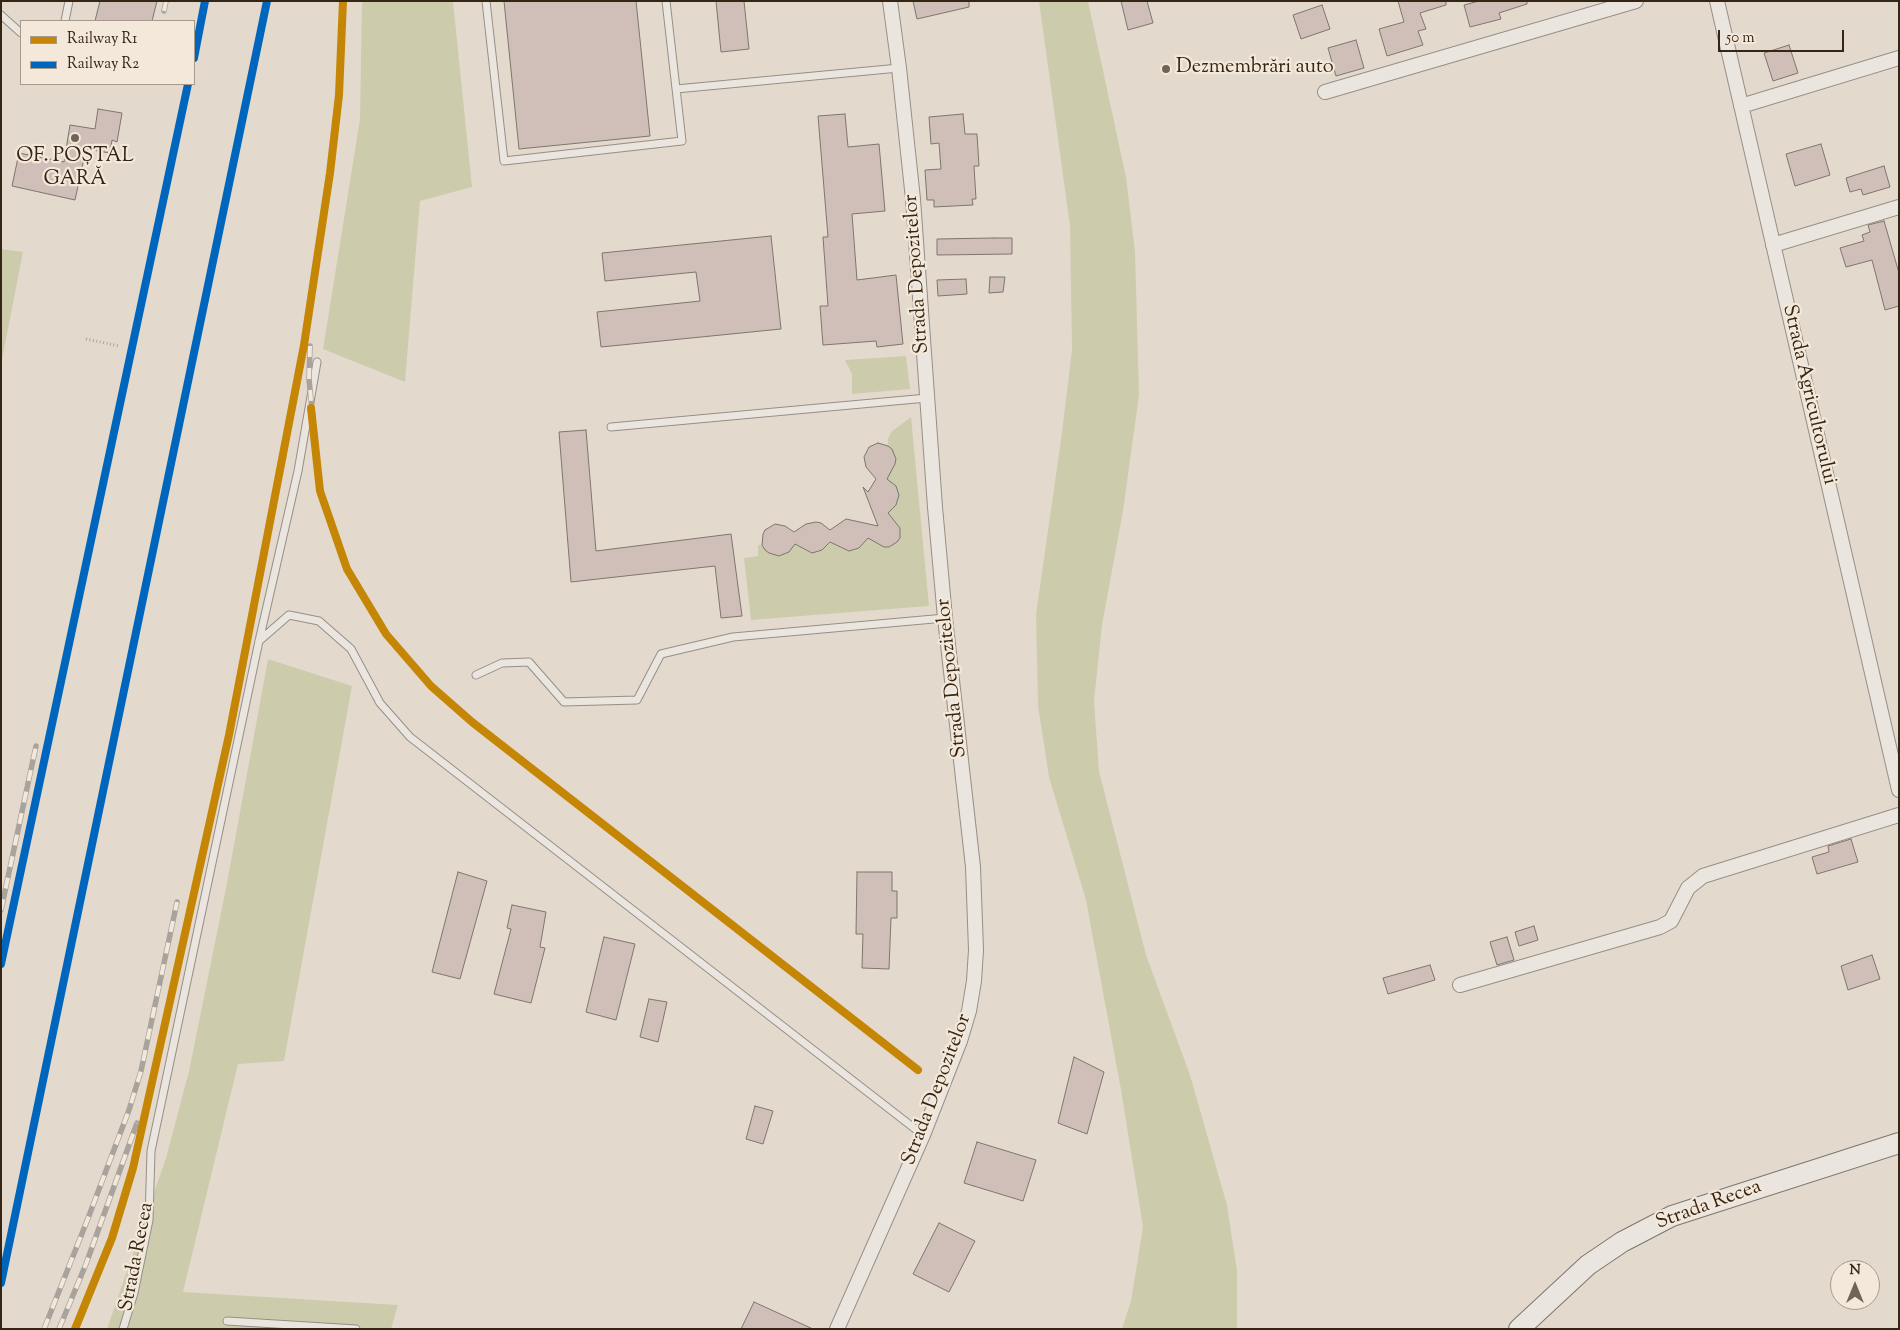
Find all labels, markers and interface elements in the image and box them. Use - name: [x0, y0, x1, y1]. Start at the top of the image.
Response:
- legend: [20, 20, 195, 85]
- scale bar: [1720, 20, 1846, 52]
- text: 50 m: [1726, 28, 1755, 49]
- text: Railway R1: [67, 29, 137, 50]
- text: Railway R2: [67, 54, 139, 75]
- place label: Dezmembrări auto: [1176, 57, 1334, 81]
- marker: Dezmembrări auto: [1160, 63, 1172, 75]
- marker: OF. POȘTAL GARĂ: [69, 132, 81, 144]
- place label: OF. POȘTAL GARĂ: [16, 146, 134, 193]
- street label: Strada Depozitelor: [900, 193, 936, 355]
- street label: Strada Agricultorului: [1776, 303, 1840, 487]
- street label: Strada Depozitelor: [933, 597, 973, 759]
- street label: Strada Depozitelor: [898, 1011, 978, 1169]
- street label: Strada Recea: [1653, 1176, 1765, 1236]
- street label: Strada Recea: [116, 1200, 160, 1314]
- north arrow: [1830, 1260, 1880, 1310]
- text: N: [1849, 1261, 1861, 1281]

